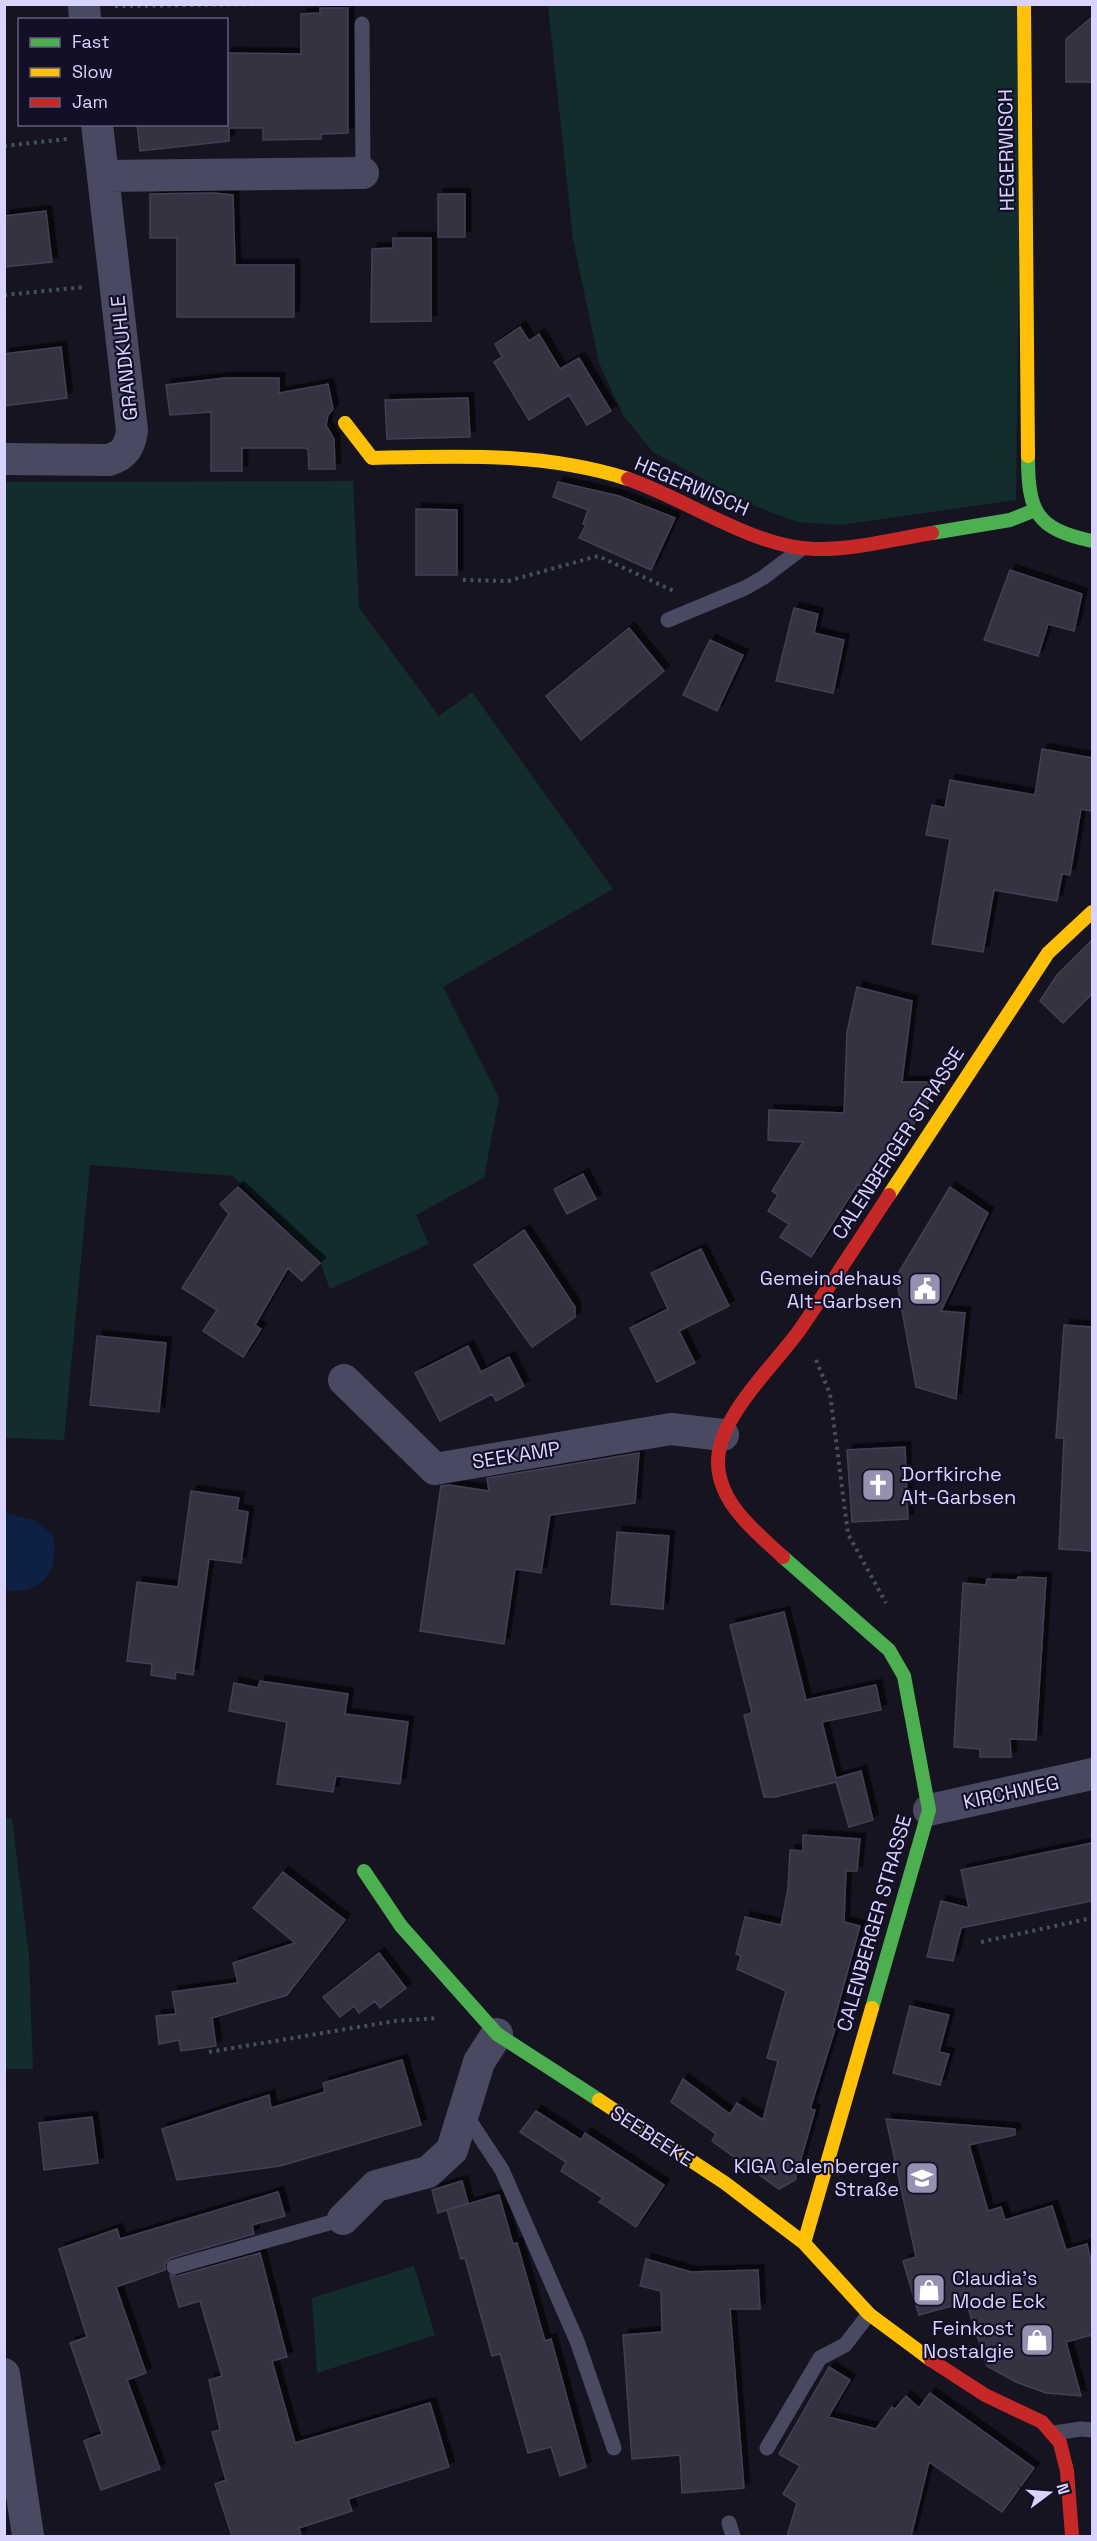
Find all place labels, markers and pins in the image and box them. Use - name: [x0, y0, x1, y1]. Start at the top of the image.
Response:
- place label: Gemeindehaus Alt-Garbsen: [760, 1265, 902, 1314]
- public building icon: Gemeindehaus Alt-Garbsen: [907, 1271, 943, 1307]
- place label: Dorfkirche Alt-Garbsen: [901, 1461, 1016, 1510]
- church icon: Dorfkirche Alt-Garbsen: [860, 1467, 896, 1503]
- place label: KIGA Calenberger Straße: [734, 2153, 899, 2202]
- school or university icon: KIGA Calenberger Straße: [904, 2160, 940, 2196]
- place label: Claudia's Mode Eck: [952, 2265, 1046, 2314]
- shop icon: Claudia's Mode Eck: [911, 2272, 947, 2308]
- place label: Feinkost Nostalgie: [923, 2315, 1014, 2364]
- shop icon: Feinkost Nostalgie: [1019, 2322, 1055, 2358]

